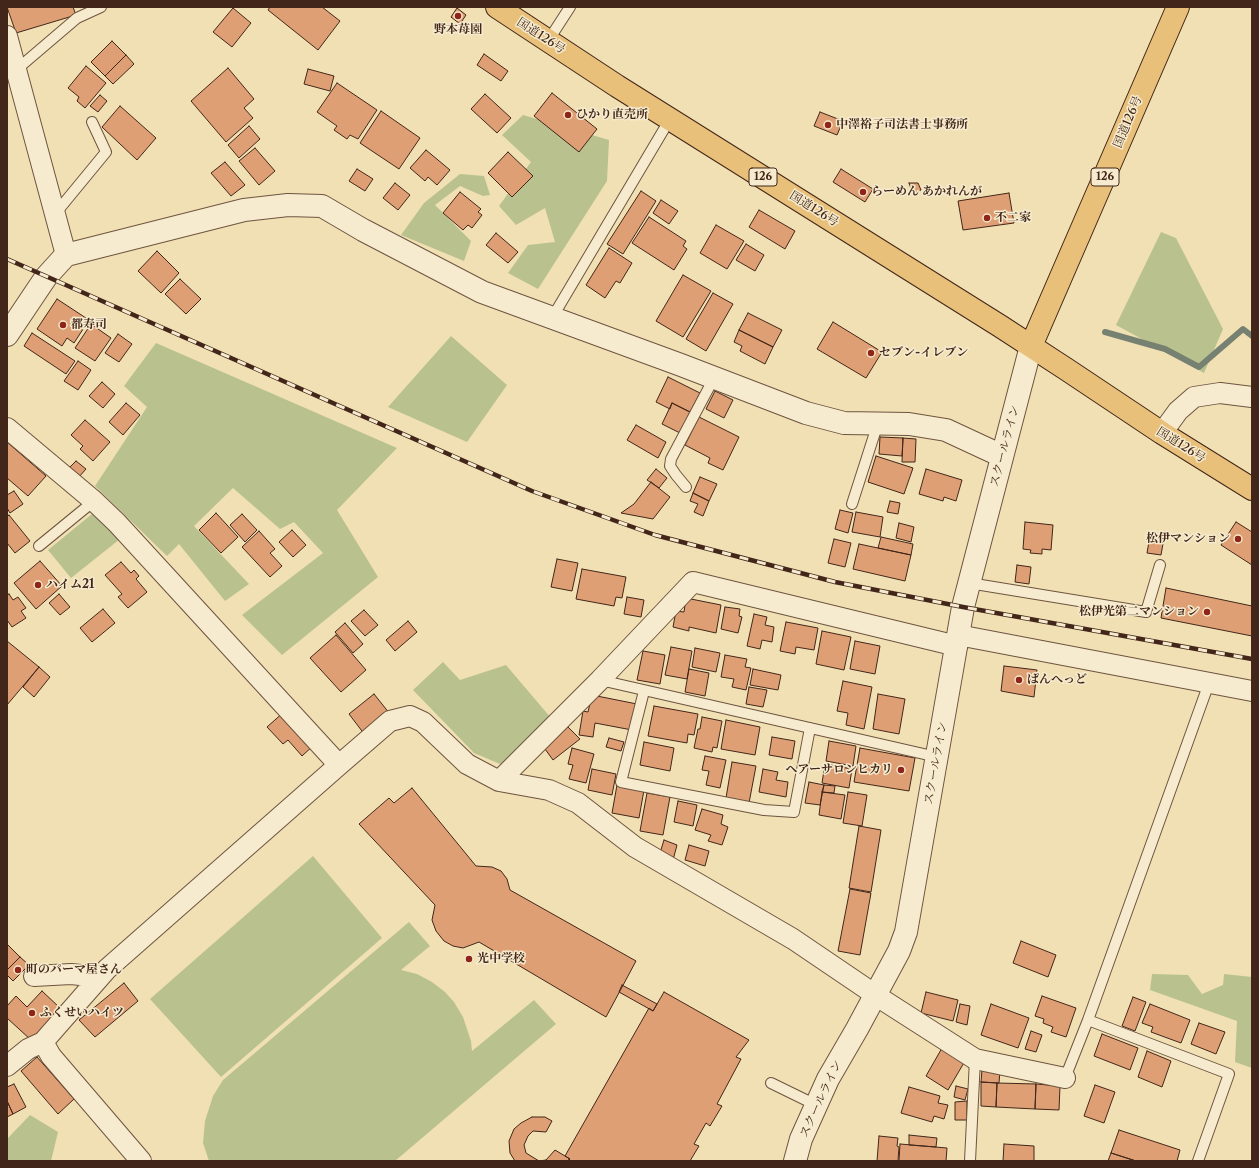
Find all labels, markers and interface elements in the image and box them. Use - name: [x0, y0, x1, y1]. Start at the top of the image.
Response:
- marker: 野本苺園: [453, 11, 463, 21]
- street label: 国道126号: [514, 15, 568, 57]
- place label: 野本苺園: [434, 23, 482, 37]
- street label: 国道126号: [1111, 94, 1145, 150]
- place label: ひかり直売所: [576, 108, 648, 122]
- marker: ひかり直売所: [563, 110, 573, 120]
- place label: 中澤裕子司法書士事務所: [836, 118, 968, 132]
- marker: 中澤裕子司法書士事務所: [823, 120, 833, 130]
- road number: 126: [749, 168, 777, 186]
- road number: 126: [1091, 168, 1119, 186]
- place label: らーめん あかれんが: [871, 185, 982, 199]
- marker: らーめん あかれんが: [858, 187, 868, 197]
- street label: 国道126号: [787, 188, 841, 230]
- place label: 不二家: [995, 211, 1031, 225]
- marker: 不二家: [982, 213, 992, 223]
- place label: 都寿司: [71, 318, 107, 332]
- marker: 都寿司: [58, 320, 68, 330]
- place label: セブン-イレブン: [879, 346, 968, 360]
- marker: セブン-イレブン: [866, 348, 876, 358]
- street label: スクールライン: [987, 404, 1023, 488]
- street label: 国道126号: [1154, 424, 1208, 466]
- place label: 松伊マンション: [1146, 532, 1230, 546]
- marker: 松伊マンション: [1233, 534, 1243, 544]
- place label: ハイム21: [46, 578, 94, 592]
- marker: ハイム21: [33, 580, 43, 590]
- place label: 松伊光第二マンション: [1079, 605, 1199, 619]
- marker: 松伊光第二マンション: [1202, 607, 1212, 617]
- place label: ぱんへっど: [1027, 673, 1087, 687]
- marker: ぱんへっど: [1014, 675, 1024, 685]
- street label: スクールライン: [922, 720, 950, 806]
- place label: ヘアーサロンヒカリ: [785, 763, 893, 777]
- marker: ヘアーサロンヒカリ: [896, 765, 906, 775]
- place label: 光中学校: [477, 952, 525, 966]
- marker: 光中学校: [464, 954, 474, 964]
- place label: 町のパーマ屋さん: [26, 963, 122, 977]
- marker: 町のパーマ屋さん: [13, 965, 23, 975]
- place label: ふくせいハイツ: [40, 1006, 124, 1020]
- marker: ふくせいハイツ: [27, 1008, 37, 1018]
- street label: スクールライン: [797, 1058, 845, 1140]

